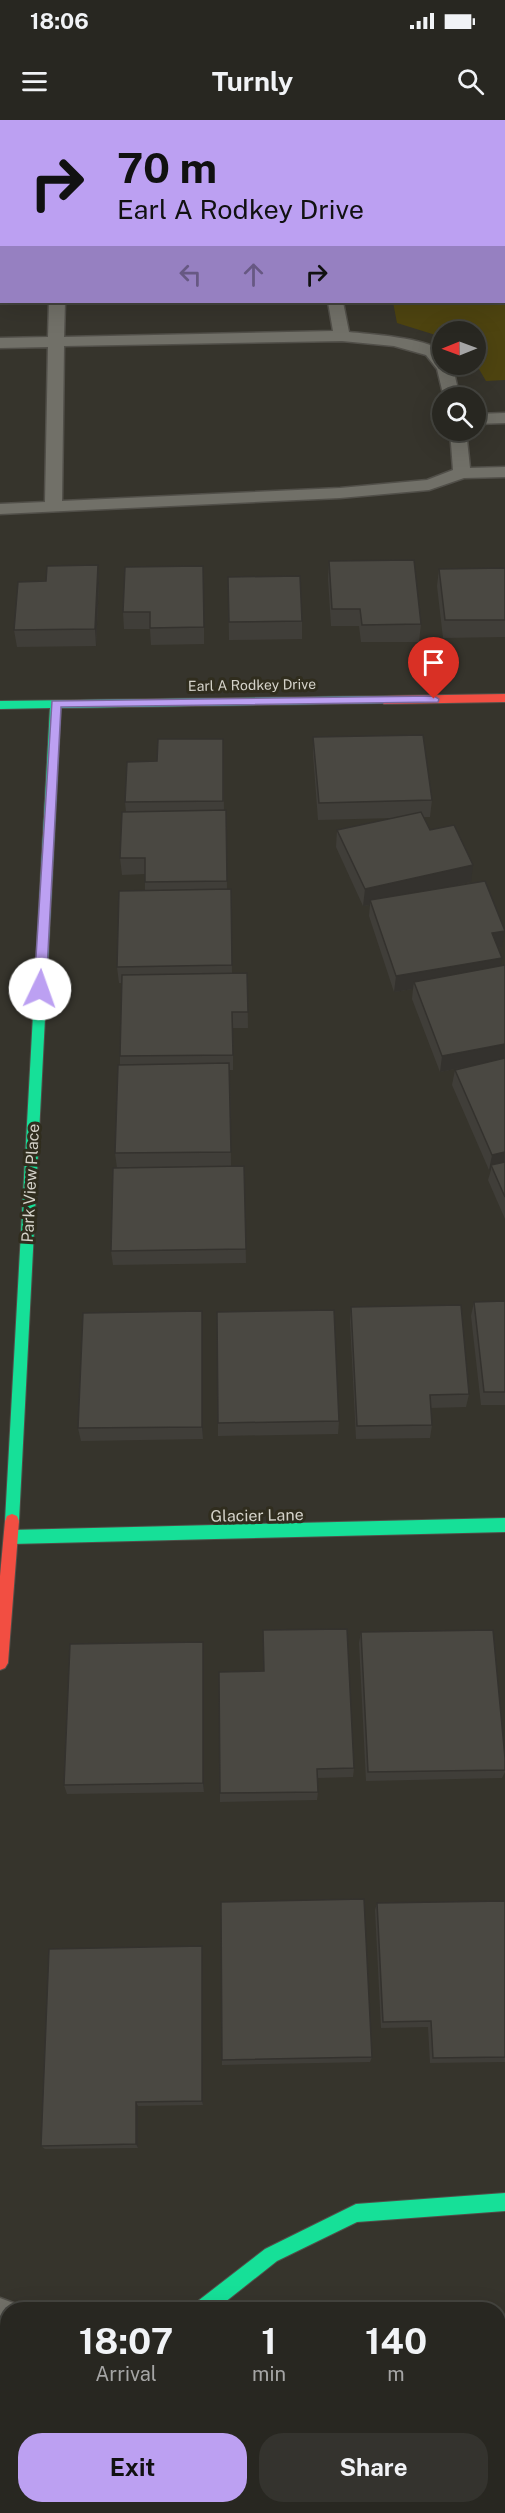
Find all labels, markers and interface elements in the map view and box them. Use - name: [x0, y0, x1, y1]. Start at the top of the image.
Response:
- text: 18:06: [30, 8, 89, 34]
- icon: menu: [18, 65, 51, 98]
- text: Turnly: [212, 65, 293, 97]
- icon: search: [454, 65, 487, 98]
- text: 70 m: [117, 143, 217, 192]
- icon: right: [18, 144, 96, 222]
- text: Earl A Rodkey Drive: [117, 193, 364, 225]
- icon: left: [174, 258, 207, 291]
- icon: ahead: [237, 258, 270, 291]
- icon: right: [300, 258, 333, 291]
- north arrow: [432, 321, 486, 375]
- map controls: [432, 321, 486, 441]
- button: search: [432, 387, 486, 441]
- pin: [408, 637, 459, 699]
- icon: arrive: [417, 646, 450, 679]
- street label: Earl A Rodkey Drive: [188, 676, 316, 694]
- position arrow: [8, 957, 72, 1021]
- street label: Park View Place: [18, 1123, 43, 1243]
- street label: Glacier Lane: [210, 1505, 304, 1526]
- text: 18:07: [79, 2320, 173, 2362]
- text: 1: [261, 2320, 277, 2362]
- text: 140: [365, 2320, 427, 2362]
- text: Arrival: [95, 2362, 157, 2386]
- text: min: [252, 2362, 286, 2386]
- text: m: [387, 2362, 405, 2386]
- button: Exit: [18, 2433, 247, 2502]
- button: Share: [259, 2433, 488, 2502]

